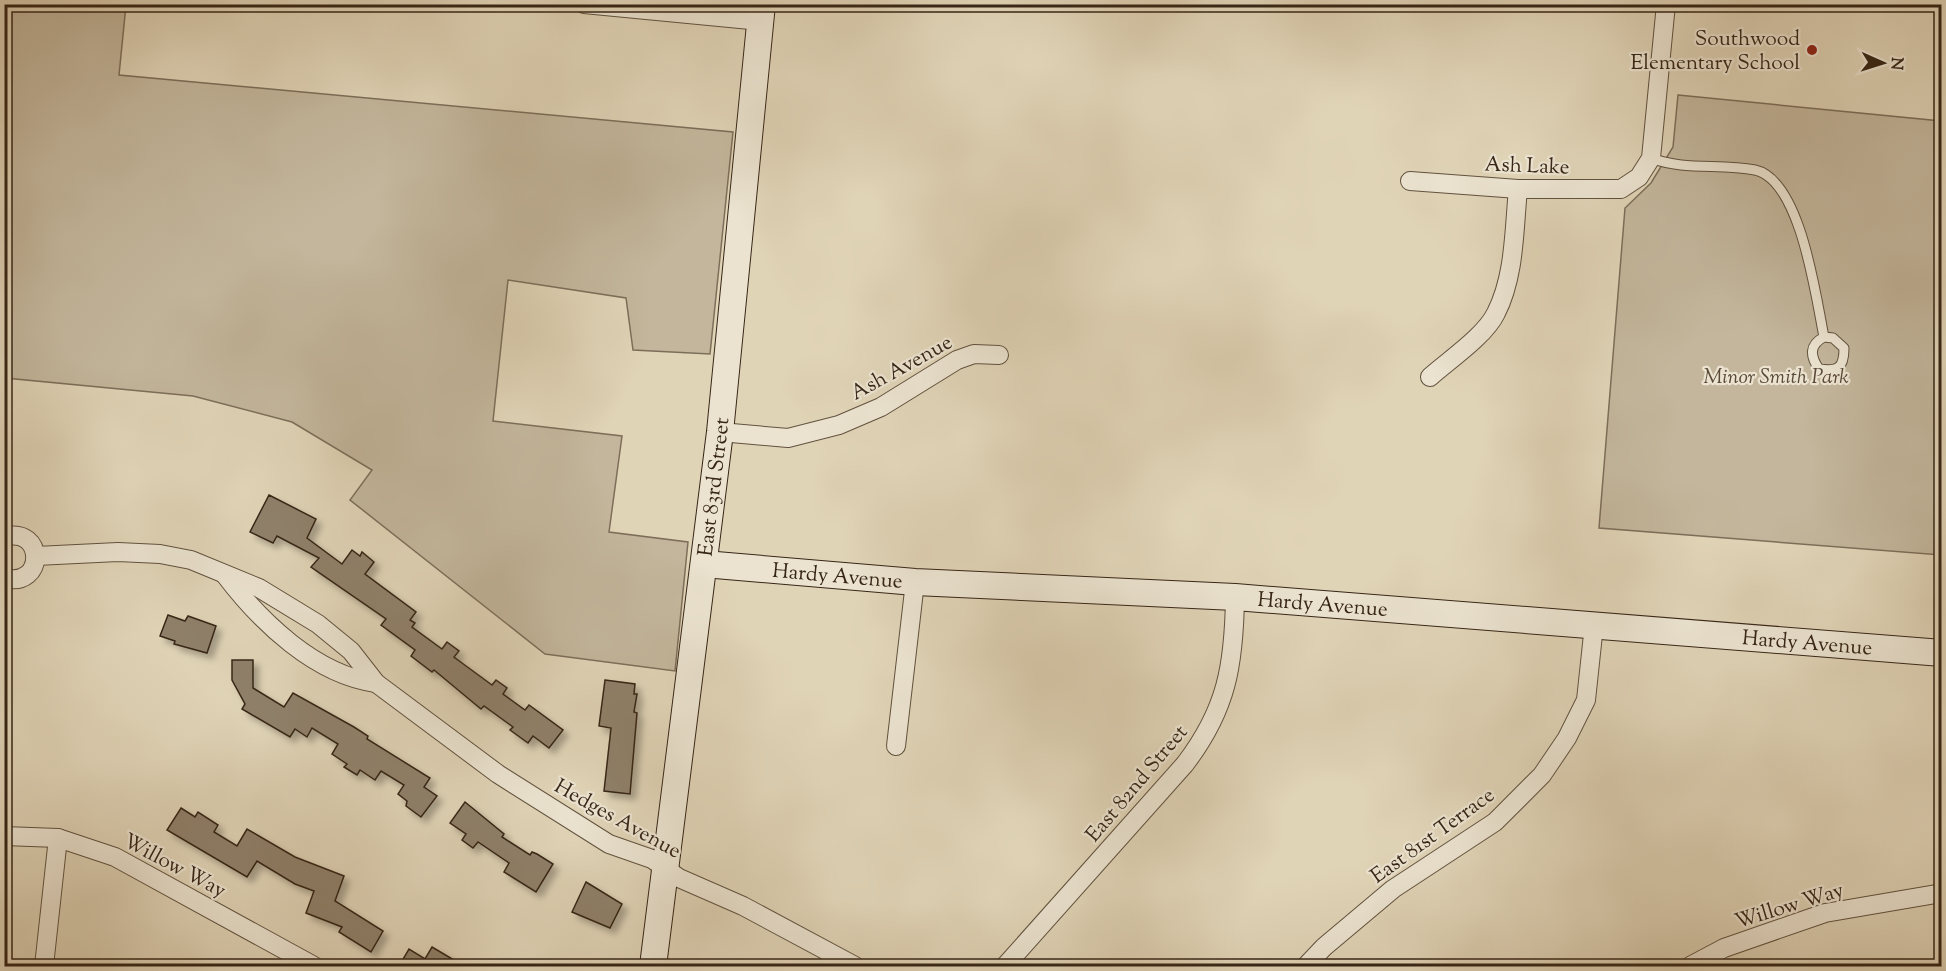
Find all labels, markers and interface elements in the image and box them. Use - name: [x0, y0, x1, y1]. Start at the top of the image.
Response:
- place label: Southwood Elementary School: [1631, 25, 1800, 79]
- north arrow: [1853, 33, 1913, 93]
- marker: Southwood Elementary School: [1805, 43, 1819, 57]
- text: N: [1884, 57, 1907, 71]
- street label: Ash Lake: [1484, 151, 1570, 183]
- street label: Ash Avenue: [846, 328, 958, 409]
- park label: Minor Smith Park: [1703, 363, 1849, 393]
- street label: East 83rd Street: [692, 416, 738, 558]
- street label: Hardy Avenue: [771, 557, 904, 598]
- street label: Hardy Avenue: [1256, 586, 1389, 626]
- street label: Hardy Avenue: [1741, 624, 1873, 664]
- street label: East 82nd Street: [1079, 719, 1196, 850]
- street label: Hedges Avenue: [548, 772, 686, 867]
- street label: East 81st Terrace: [1365, 781, 1501, 892]
- street label: Willow Way: [117, 827, 231, 907]
- street label: Willow Way: [1731, 876, 1848, 938]

